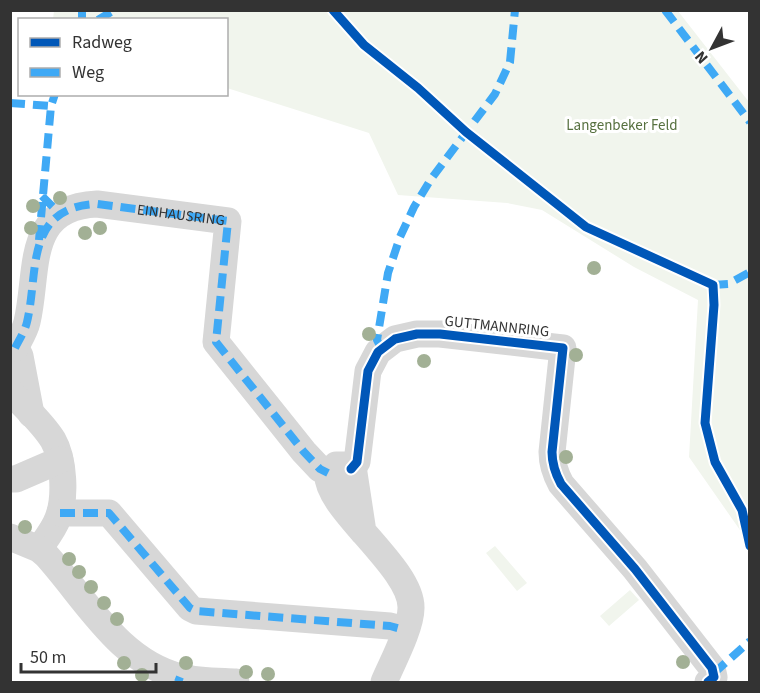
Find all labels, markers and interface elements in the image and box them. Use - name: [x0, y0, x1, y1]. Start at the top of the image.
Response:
- legend: [18, 18, 228, 96]
- north arrow: [682, 18, 742, 78]
- text: Radweg: [72, 30, 132, 55]
- text: N: [690, 46, 713, 68]
- text: Weg: [72, 60, 104, 85]
- park label: Langenbeker Feld: [566, 115, 678, 136]
- street label: EINHAUSRING: [136, 199, 226, 231]
- street label: GUTTMANNRING: [444, 311, 550, 342]
- scale bar: [21, 636, 156, 674]
- text: 50 m: [30, 645, 66, 670]

